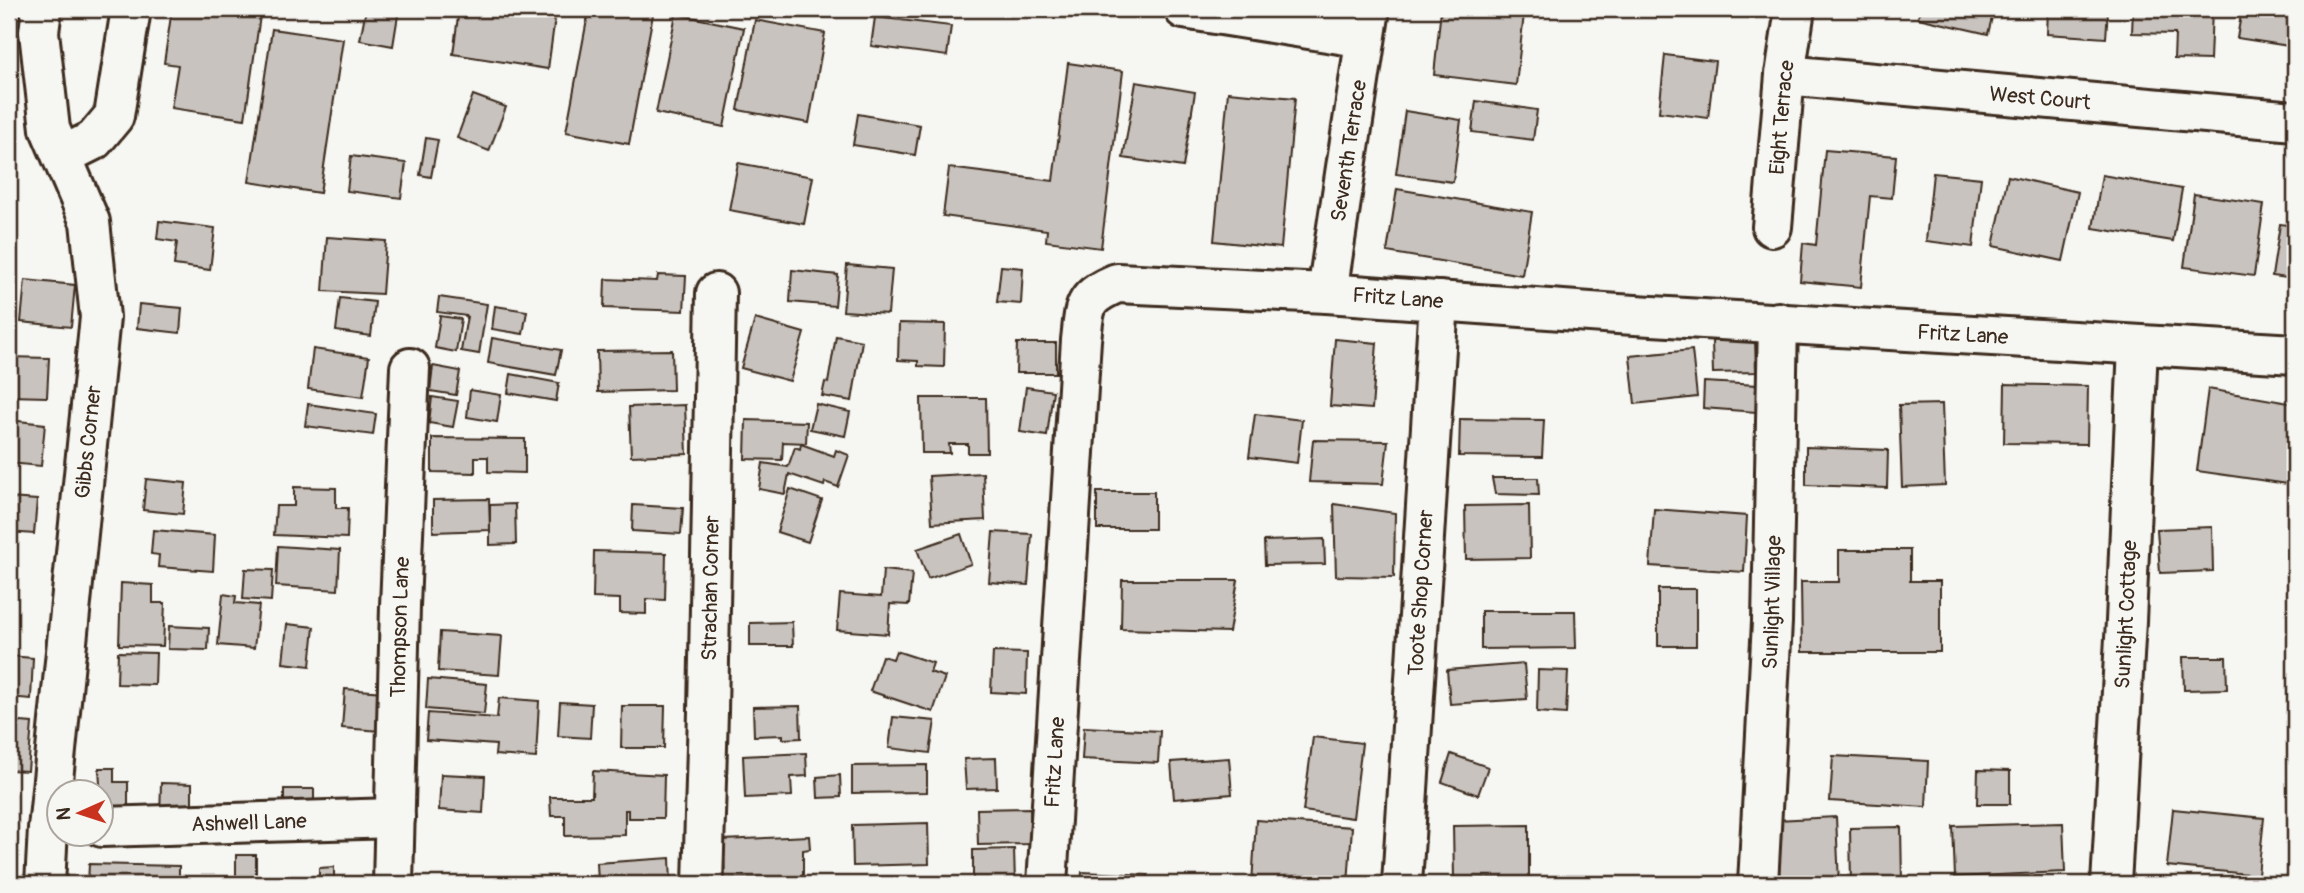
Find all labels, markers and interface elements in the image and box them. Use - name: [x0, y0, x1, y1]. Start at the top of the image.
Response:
- street label: Eight Terrace: [1764, 58, 1801, 176]
- street label: Seventh Terrace: [1325, 77, 1373, 223]
- street label: West Court: [1988, 80, 2092, 117]
- street label: Fritz Lane: [1351, 282, 1445, 315]
- street label: Fritz Lane: [1916, 319, 2010, 351]
- street label: Gibbs Corner: [69, 384, 108, 500]
- street label: Toote Shop Corner: [1402, 508, 1440, 676]
- street label: Strachan Corner: [696, 515, 726, 661]
- street label: Sunlight Village: [1756, 534, 1788, 670]
- street label: Sunlight Cottage: [2109, 539, 2144, 690]
- street label: Thompson Lane: [385, 555, 416, 698]
- street label: Fritz Lane: [1039, 715, 1071, 809]
- north arrow: [46, 778, 116, 848]
- text: N: [52, 807, 76, 821]
- street label: Ashwell Lane: [191, 808, 308, 838]

